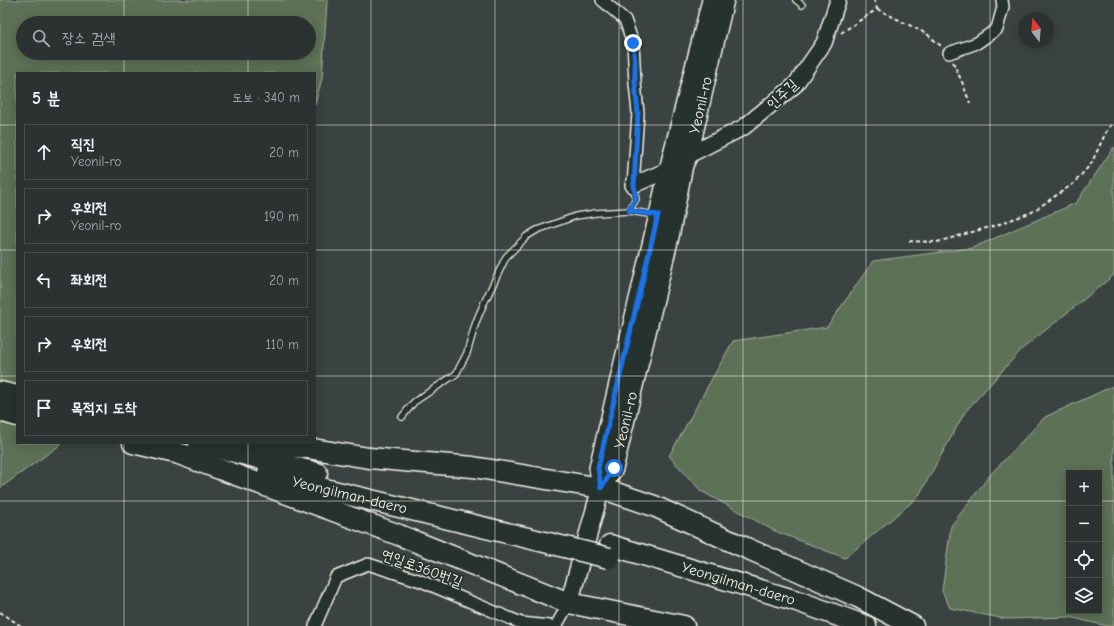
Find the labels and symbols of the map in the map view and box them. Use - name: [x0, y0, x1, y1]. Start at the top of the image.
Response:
- north arrow: [1018, 12, 1054, 48]
- route end: [624, 34, 642, 52]
- street label: Yeonil-ro: [685, 75, 716, 136]
- street label: 인주길: [763, 75, 801, 113]
- street label: Yeonil-ro: [610, 390, 641, 450]
- route start: [605, 459, 623, 477]
- street label: Yeongilman-daero: [290, 472, 409, 518]
- street label: 연일로360번길: [379, 545, 465, 591]
- street label: Yeongilman-daero: [679, 558, 797, 609]

